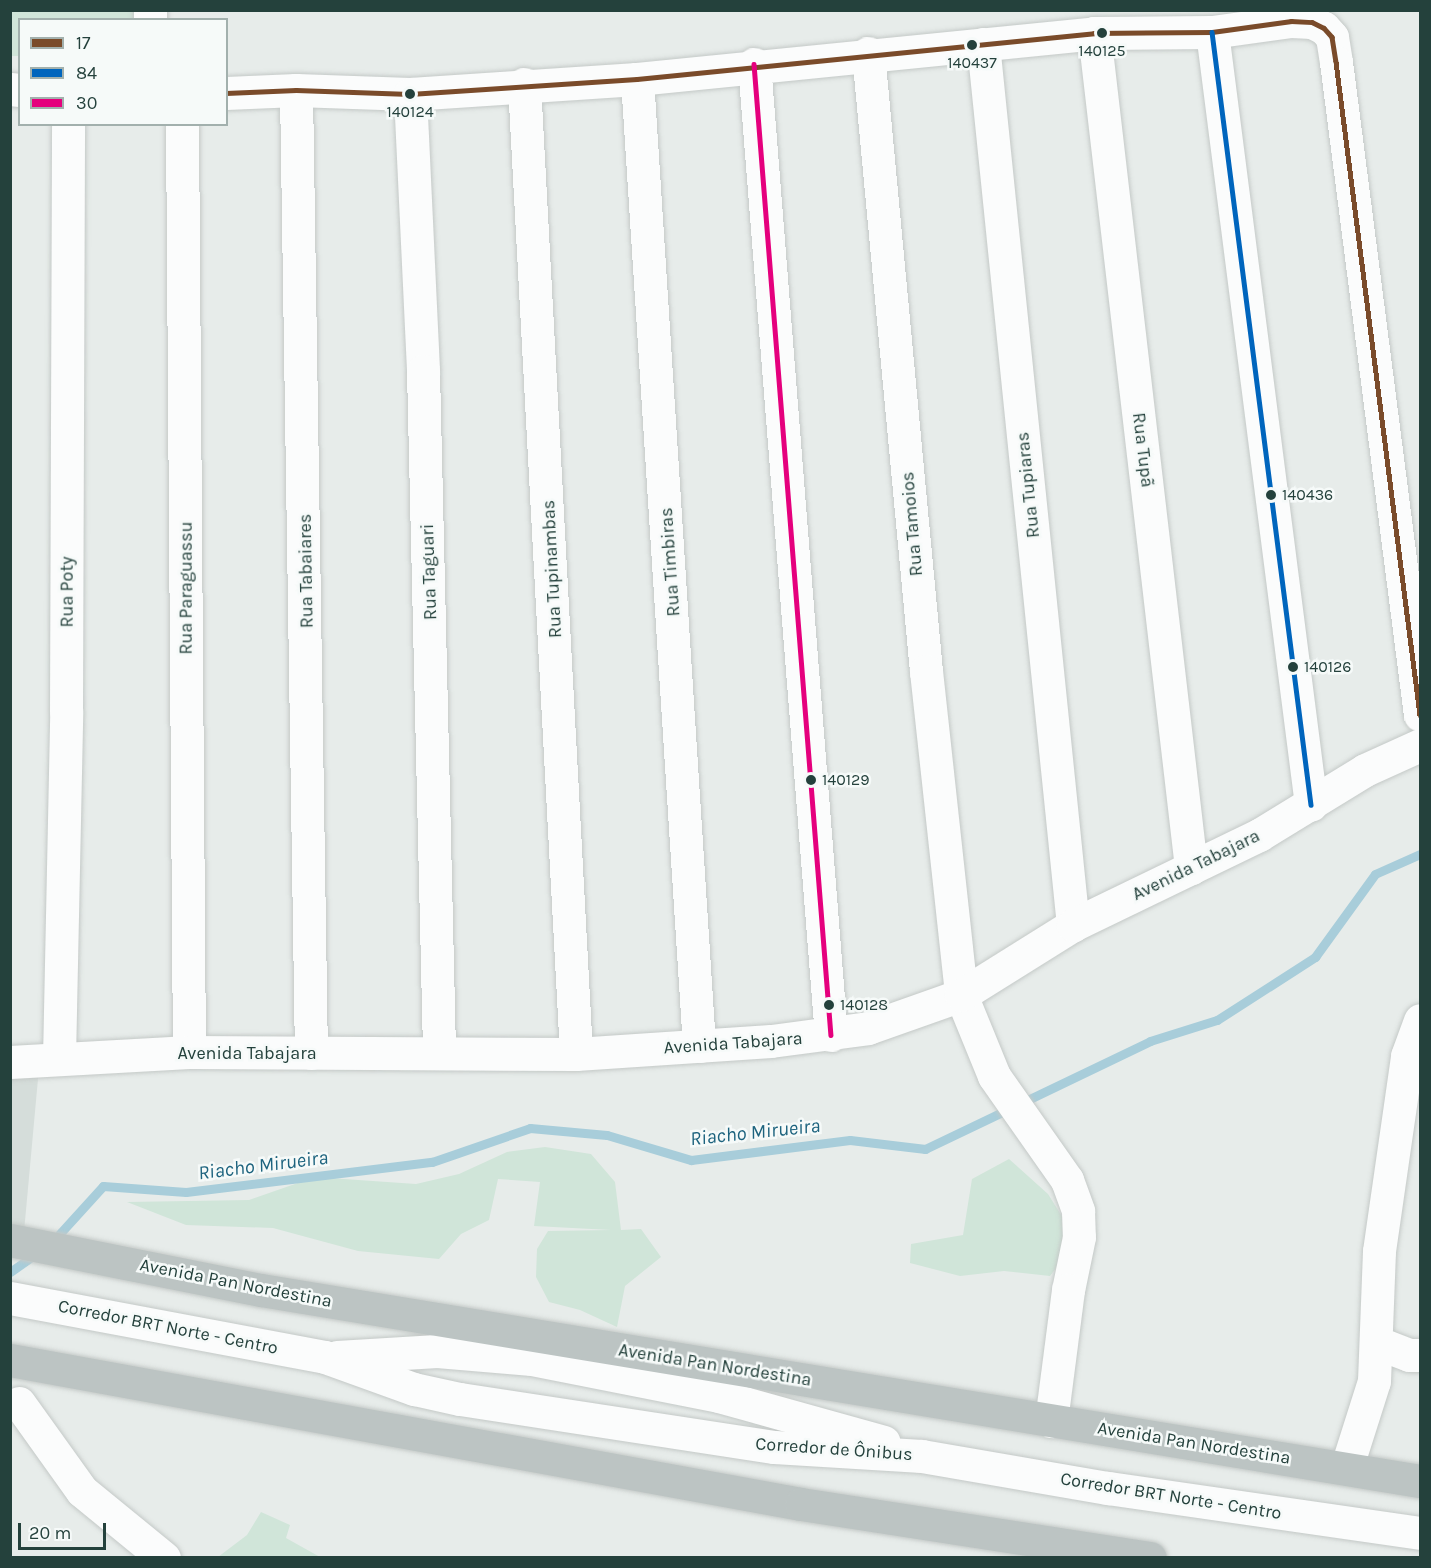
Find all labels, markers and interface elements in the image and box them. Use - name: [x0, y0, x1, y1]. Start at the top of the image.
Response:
- legend: [18, 18, 228, 126]
- marker: 140125: [1096, 27, 1108, 39]
- text: 17: [76, 32, 90, 54]
- marker: 140437: [966, 39, 978, 51]
- place label: 140125: [1078, 41, 1126, 61]
- place label: 140437: [947, 53, 997, 73]
- text: 84: [76, 62, 97, 84]
- marker: 140124: [404, 88, 416, 100]
- text: 30: [76, 92, 97, 114]
- place label: 140124: [386, 102, 434, 122]
- street label: Rua Tupã: [1128, 411, 1158, 489]
- street label: Rua Tupiaras: [1012, 431, 1044, 539]
- street label: Rua Tamoios: [897, 471, 927, 577]
- place label: 140436: [1282, 485, 1333, 505]
- marker: 140436: [1265, 489, 1277, 501]
- street label: Rua Tupinambas: [538, 499, 566, 639]
- street label: Rua Timbiras: [655, 507, 685, 617]
- street label: Rua Tabaiares: [294, 514, 318, 628]
- street label: Rua Paraguassu: [175, 521, 197, 655]
- street label: Rua Taguari: [417, 524, 441, 620]
- street label: Rua Poty: [56, 556, 78, 628]
- place label: 140126: [1304, 657, 1351, 677]
- marker: 140126: [1287, 661, 1299, 673]
- place label: 140129: [822, 770, 870, 790]
- marker: 140129: [805, 774, 817, 786]
- street label: Avenida Tabajara: [1129, 825, 1263, 905]
- place label: 140128: [840, 995, 888, 1015]
- marker: 140128: [823, 999, 835, 1011]
- street label: Avenida Tabajara: [663, 1027, 803, 1059]
- street label: Avenida Tabajara: [177, 1042, 317, 1064]
- water label: Riacho Mirueira: [689, 1113, 821, 1151]
- water label: Riacho Mirueira: [197, 1145, 329, 1185]
- street label: Avenida Pan Nordestina: [138, 1254, 334, 1312]
- street label: Corredor BRT Norte - Centro: [56, 1295, 280, 1359]
- street label: Avenida Pan Nordestina: [617, 1339, 813, 1391]
- street label: Avenida Pan Nordestina: [1096, 1417, 1292, 1469]
- street label: Corredor de Ônibus: [755, 1433, 913, 1465]
- street label: Corredor BRT Norte - Centro: [1059, 1468, 1283, 1524]
- scale bar: [21, 1511, 110, 1549]
- text: 20 m: [29, 1522, 71, 1544]

